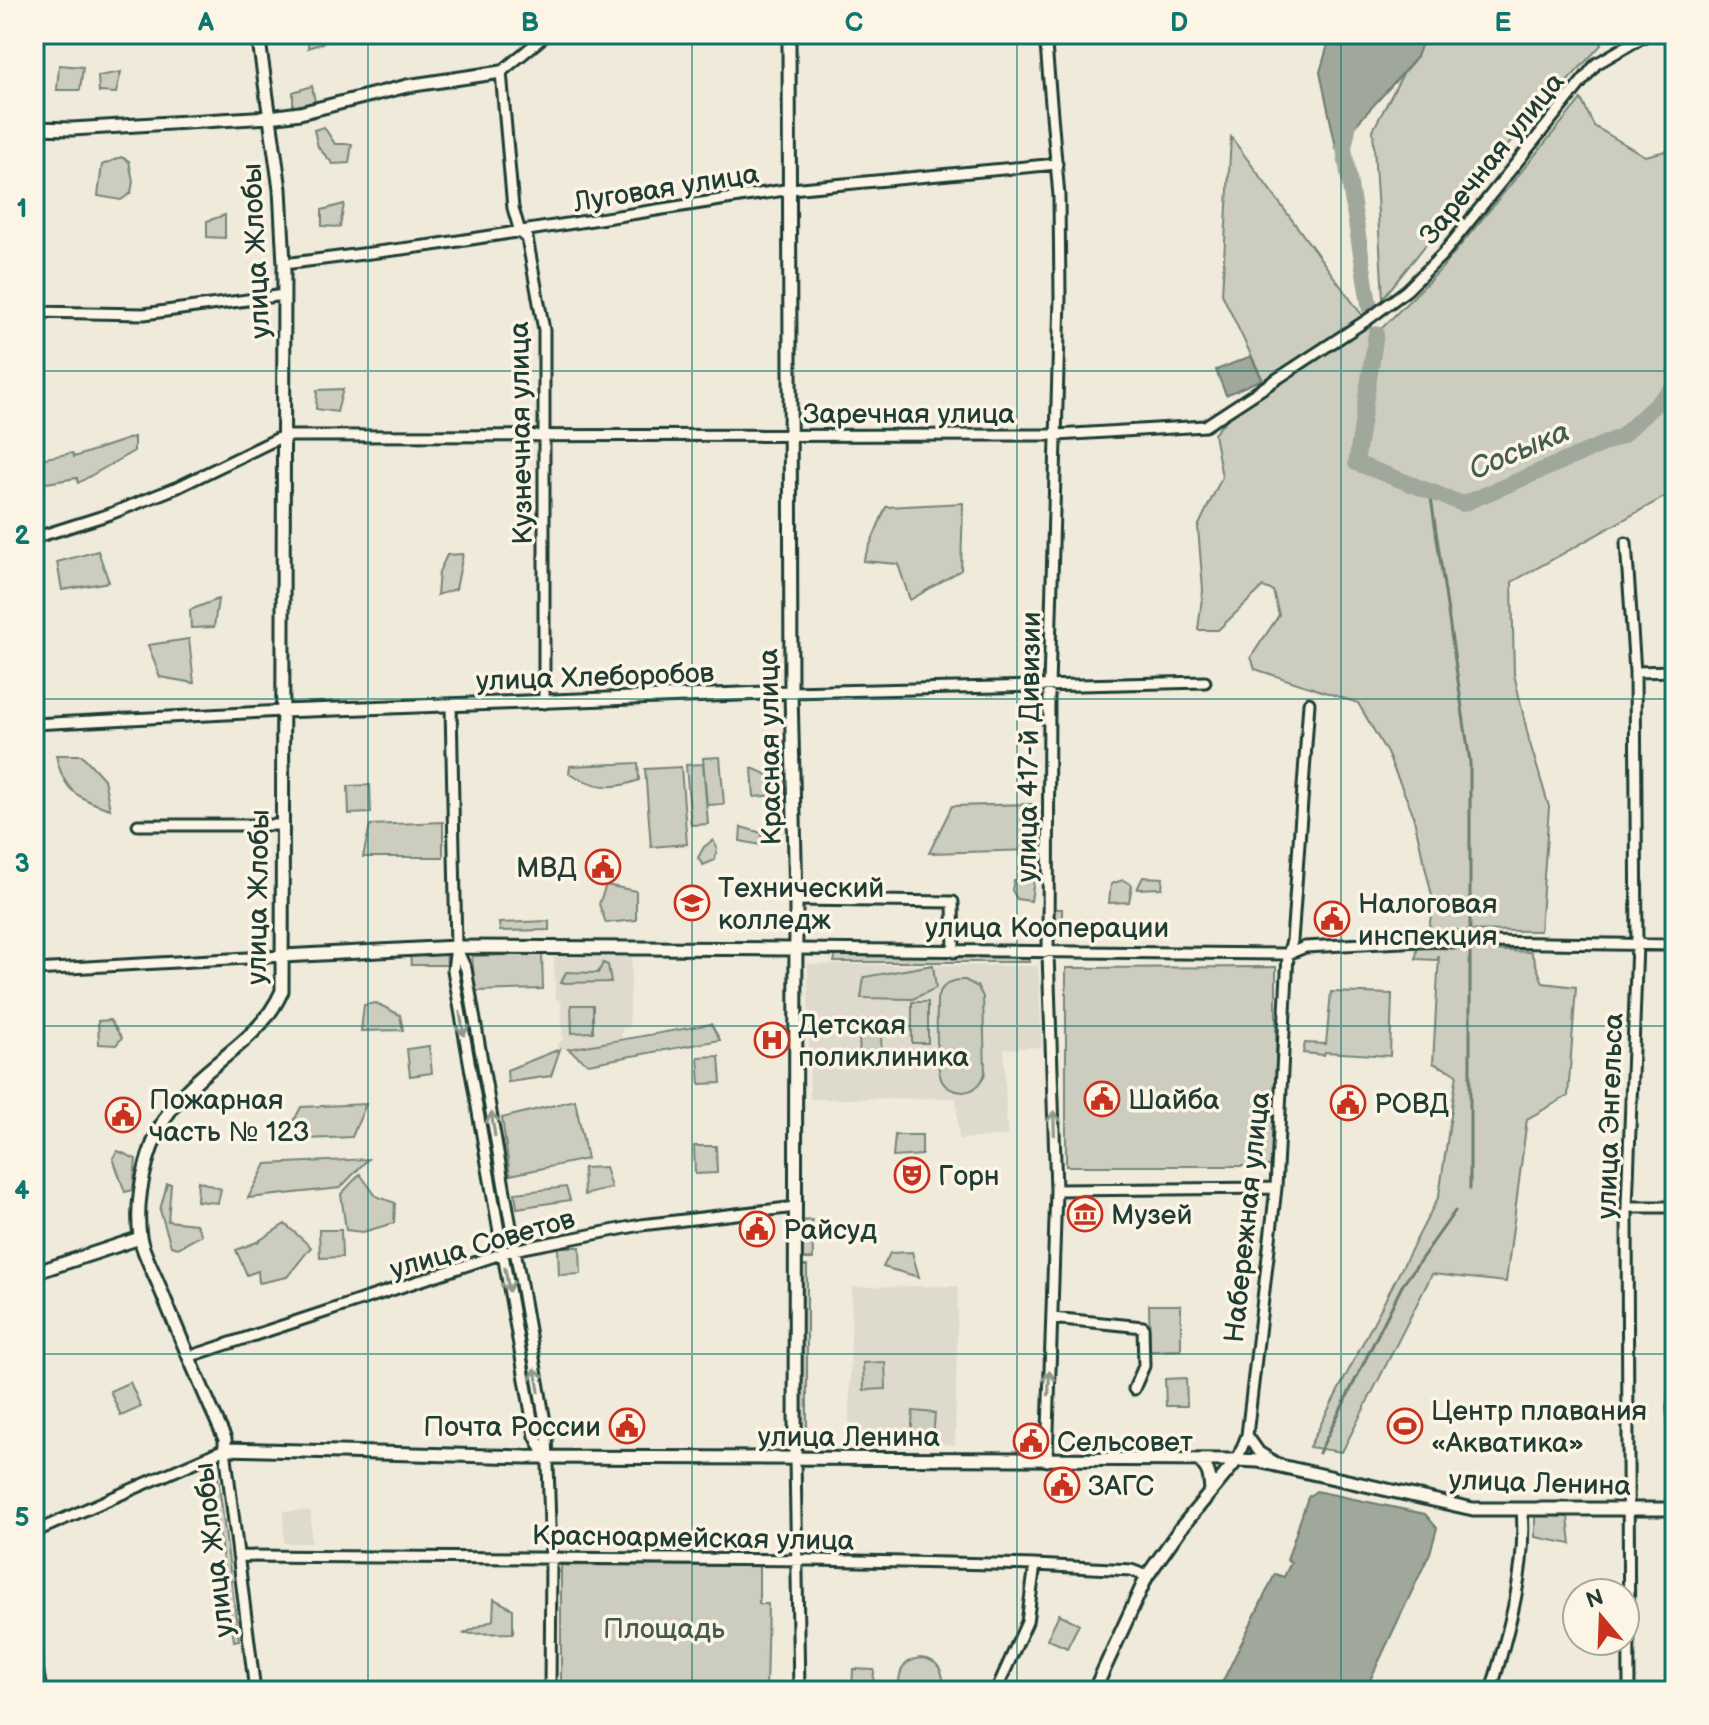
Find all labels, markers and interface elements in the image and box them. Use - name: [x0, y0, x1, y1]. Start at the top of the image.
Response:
- text: A: [197, 8, 214, 39]
- text: B: [521, 8, 539, 39]
- text: C: [845, 8, 863, 39]
- text: D: [1170, 8, 1188, 39]
- text: E: [1495, 8, 1512, 39]
- street label: Заречная улица: [1413, 66, 1572, 252]
- street label: Луговая улица: [570, 157, 762, 220]
- street label: улица Жлобы: [235, 162, 278, 339]
- text: 1: [17, 194, 27, 225]
- street label: Кузнечная улица: [503, 321, 540, 545]
- street label: Заречная улица: [803, 398, 1015, 431]
- water label: Сосыка: [1464, 414, 1575, 488]
- text: 2: [14, 521, 30, 552]
- street label: улица 417-й Дивизии: [1011, 611, 1048, 883]
- street label: Красная улица: [752, 648, 789, 846]
- street label: улица Хлеборобов: [475, 657, 715, 698]
- street label: улица Жлобы: [240, 809, 277, 985]
- public building icon: МВД: [584, 848, 622, 886]
- text: 3: [14, 849, 30, 880]
- place label: МВД: [516, 852, 577, 885]
- place label: Технический колледж: [718, 872, 884, 937]
- school or university icon: Технический колледж: [673, 884, 711, 922]
- place label: Налоговая инспекция: [1358, 888, 1498, 953]
- public building icon: Налоговая инспекция: [1313, 900, 1351, 938]
- street label: улица Кооперации: [925, 912, 1169, 945]
- place label: Детская поликлиника: [798, 1009, 969, 1074]
- one-way arrow: [456, 1011, 471, 1037]
- street label: улица Энгельса: [1590, 1012, 1631, 1220]
- hospital icon: Детская поликлиника: [753, 1021, 791, 1059]
- public building icon: Шайба: [1083, 1080, 1121, 1118]
- place label: Пожарная часть № 123: [149, 1084, 310, 1149]
- place label: Шайба: [1128, 1084, 1220, 1117]
- public building icon: РОВД: [1329, 1084, 1367, 1122]
- place label: РОВД: [1374, 1088, 1449, 1121]
- street label: Набережная улица: [1218, 1090, 1277, 1344]
- public building icon: Пожарная часть № 123: [104, 1096, 142, 1134]
- one-way arrow: [1046, 1110, 1061, 1137]
- one-way arrow: [485, 1112, 500, 1137]
- theatre icon: Горн: [893, 1156, 931, 1194]
- place label: Горн: [938, 1160, 1000, 1193]
- text: 4: [14, 1176, 30, 1207]
- museum icon: Музей: [1066, 1195, 1104, 1233]
- place label: Музей: [1111, 1199, 1192, 1232]
- street label: улица Советов: [386, 1202, 579, 1287]
- public building icon: Райсуд: [738, 1210, 776, 1248]
- place label: Райсуд: [783, 1214, 877, 1247]
- one-way arrow: [501, 1267, 516, 1293]
- one-way arrow: [529, 1368, 544, 1394]
- one-way arrow: [1042, 1370, 1057, 1397]
- place label: Центр плавания «Акватика»: [1431, 1395, 1647, 1460]
- public building icon: Почта России: [608, 1407, 646, 1445]
- sports icon: Центр плавания «Акватика»: [1386, 1407, 1424, 1445]
- place label: Почта России: [423, 1411, 601, 1444]
- street label: улица Ленина: [758, 1421, 941, 1454]
- public building icon: Сельсовет: [1012, 1422, 1050, 1460]
- place label: Сельсовет: [1057, 1426, 1193, 1459]
- street label: улица Жлобы: [187, 1461, 242, 1639]
- street label: улица Ленина: [1448, 1464, 1632, 1503]
- public building icon: ЗАГС: [1043, 1466, 1081, 1504]
- place label: ЗАГС: [1088, 1470, 1154, 1503]
- text: 5: [14, 1503, 30, 1534]
- street label: Красноармейская улица: [532, 1519, 855, 1558]
- north arrow: [1561, 1577, 1641, 1657]
- text: N: [1583, 1584, 1607, 1615]
- park label: Площадь: [603, 1613, 725, 1646]

